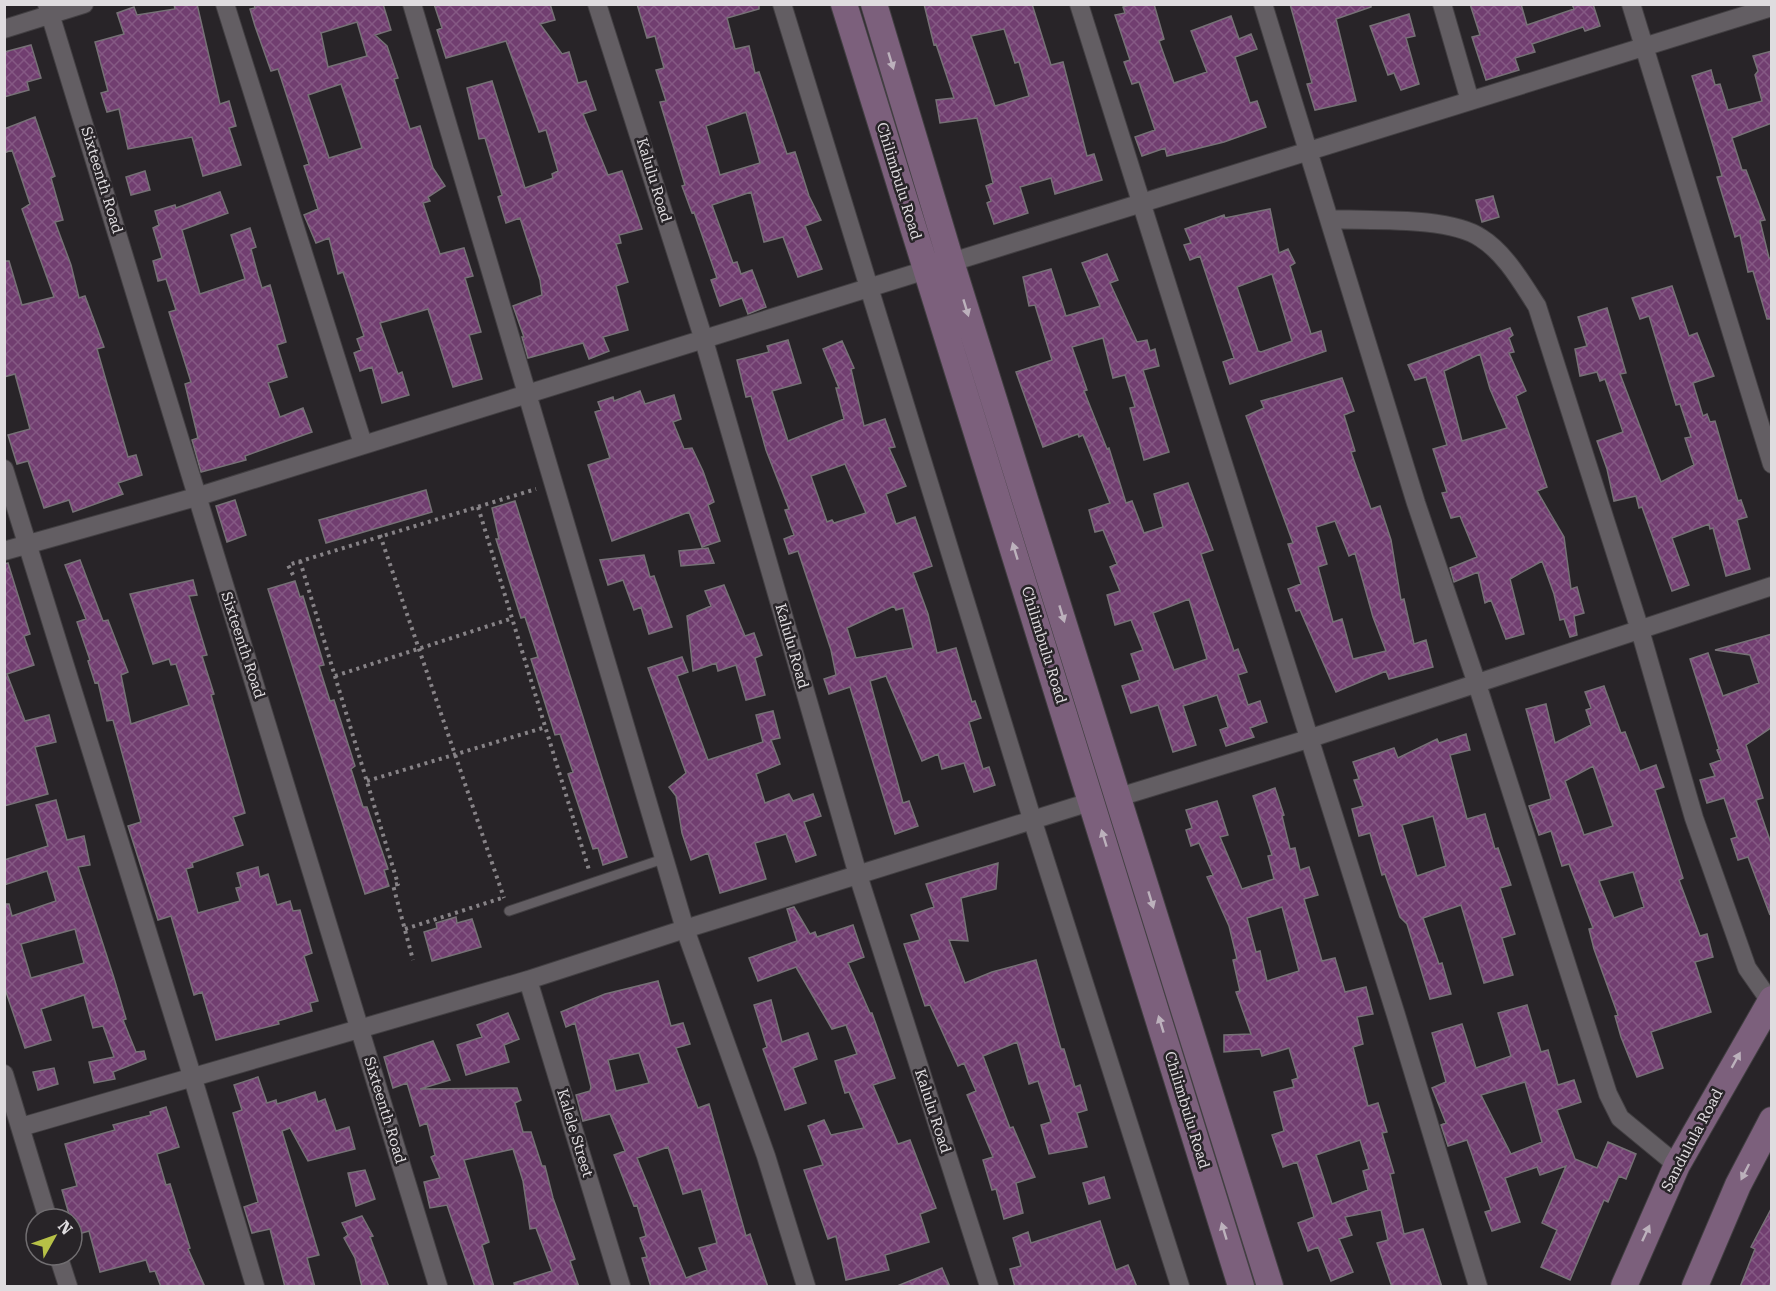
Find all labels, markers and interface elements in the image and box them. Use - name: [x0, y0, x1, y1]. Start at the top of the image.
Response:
- one-way arrow: [887, 52, 896, 70]
- street label: Chilimbulu Road: [873, 120, 926, 242]
- street label: Sixteenth Road: [77, 124, 127, 236]
- street label: Kalulu Road: [633, 136, 676, 225]
- one-way arrow: [962, 299, 971, 317]
- one-way arrow: [1009, 542, 1019, 560]
- street label: Chilimbulu Road: [1018, 584, 1071, 706]
- street label: Sixteenth Road: [217, 589, 269, 701]
- street label: Kalulu Road: [771, 601, 813, 691]
- one-way arrow: [1057, 605, 1067, 623]
- one-way arrow: [1099, 829, 1108, 847]
- one-way arrow: [1147, 891, 1156, 909]
- one-way arrow: [1156, 1015, 1165, 1033]
- street label: Chilimbulu Road: [1161, 1049, 1214, 1171]
- one-way arrow: [1731, 1051, 1741, 1068]
- street label: Sixteenth Road: [360, 1054, 410, 1166]
- street label: Kalulu Road: [911, 1067, 955, 1156]
- street label: Sandulula Road: [1657, 1085, 1727, 1194]
- street label: Kalele Street: [553, 1087, 597, 1180]
- one-way arrow: [1740, 1164, 1750, 1181]
- north arrow: [24, 1207, 84, 1267]
- text: N: [54, 1217, 76, 1239]
- one-way arrow: [1219, 1222, 1228, 1240]
- one-way arrow: [1641, 1224, 1650, 1241]

